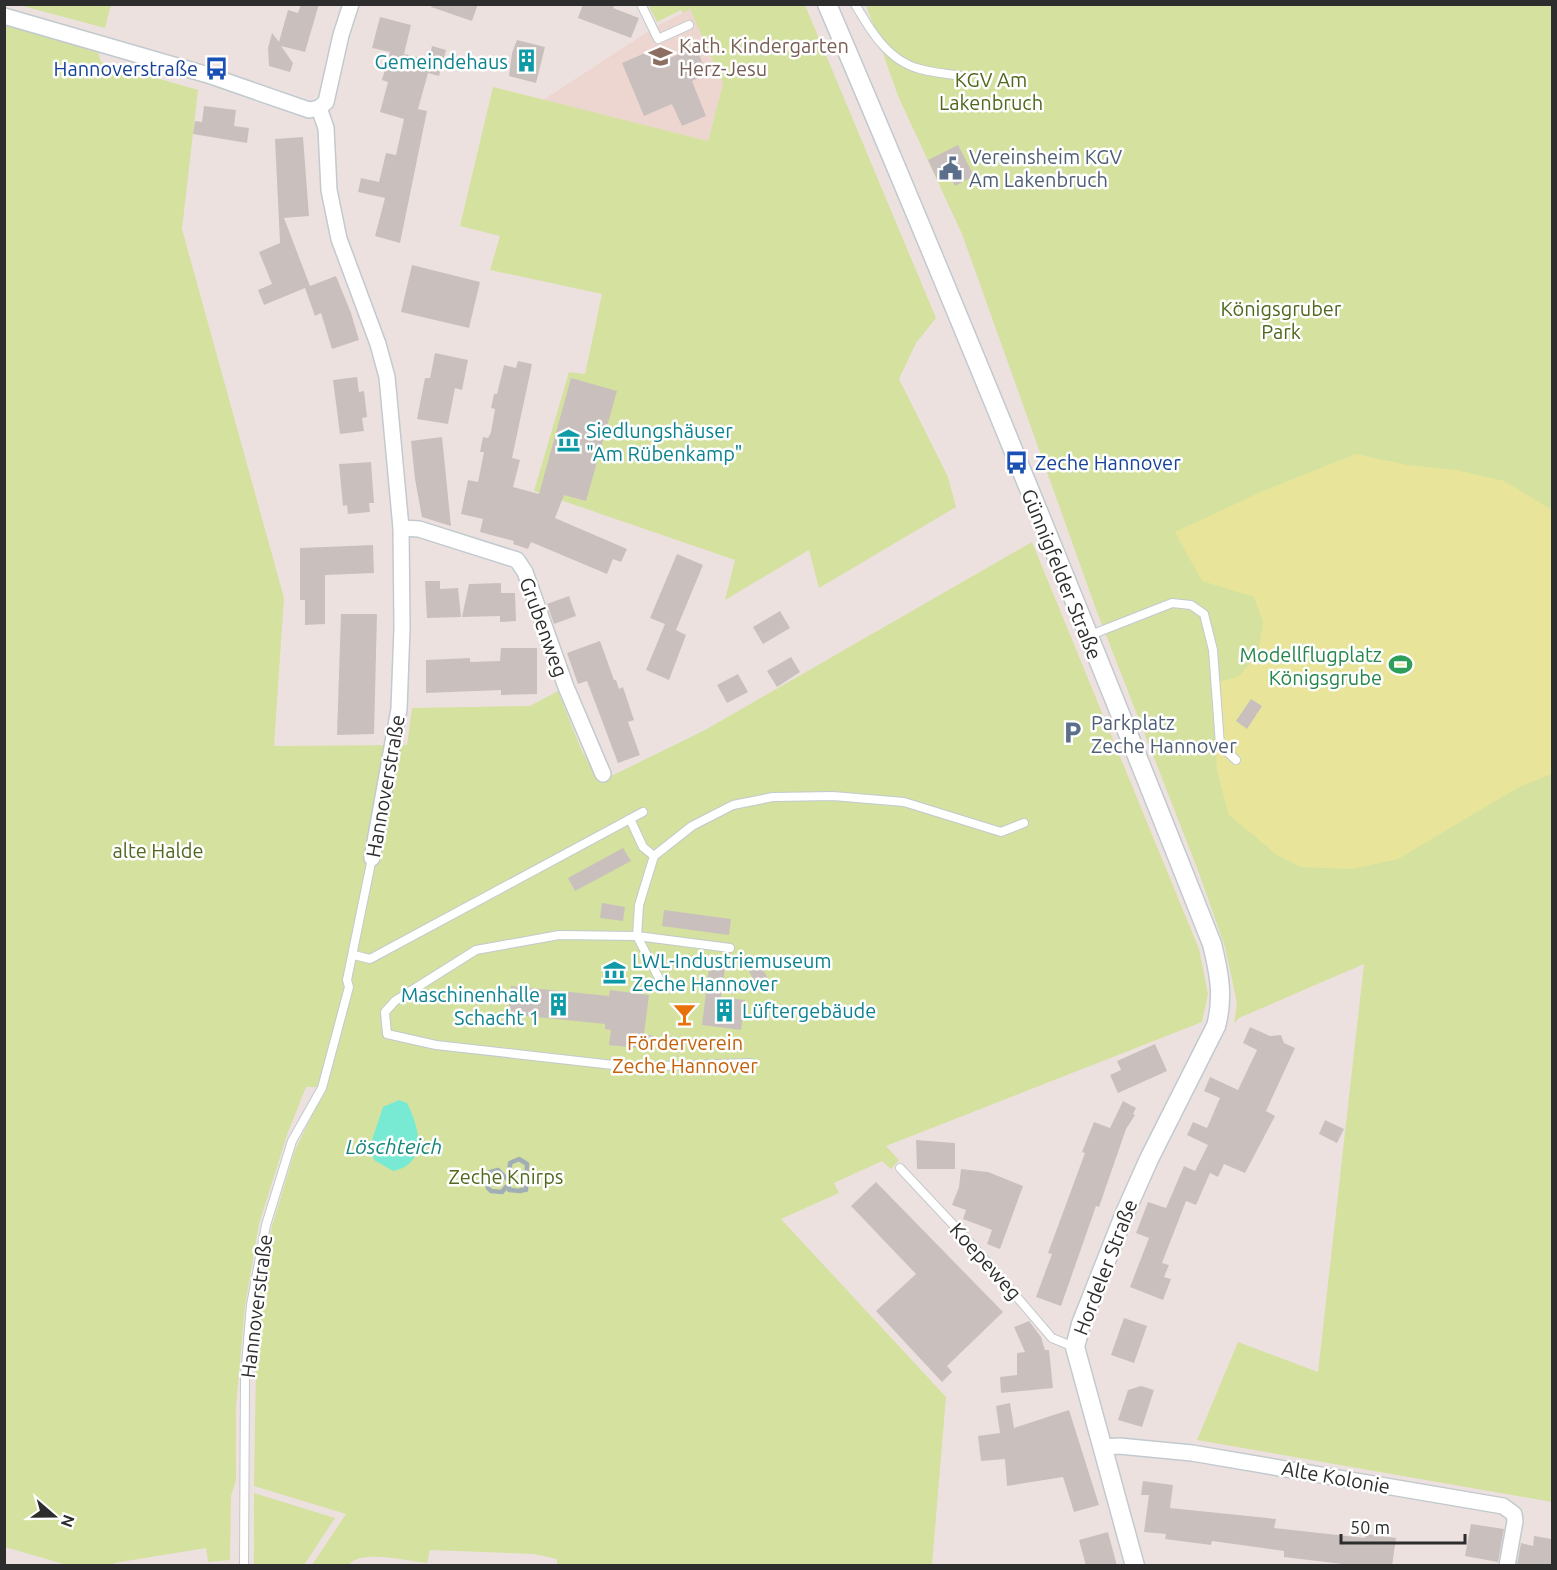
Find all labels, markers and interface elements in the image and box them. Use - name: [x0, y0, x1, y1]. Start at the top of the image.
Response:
- place label: Kath. Kindergarten Herz-Jesu: [679, 34, 849, 80]
- school or university icon: Kath. Kindergarten Herz-Jesu: [648, 43, 674, 69]
- building icon: Gemeindehaus: [513, 48, 539, 74]
- place label: Gemeindehaus: [375, 50, 508, 73]
- bus stop icon: Hannoverstraße: [203, 55, 229, 81]
- place label: Hannoverstraße: [53, 57, 198, 80]
- park label: KGV Am Lakenbruch: [939, 68, 1043, 114]
- place label: Vereinsheim KGV Am Lakenbruch: [969, 145, 1123, 191]
- public building icon: Vereinsheim KGV Am Lakenbruch: [938, 155, 964, 181]
- park label: Königsgruber Park: [1221, 297, 1342, 343]
- place label: Siedlungshäuser "Am Rübenkamp": [586, 419, 742, 465]
- museum icon: Siedlungshäuser "Am Rübenkamp": [555, 428, 581, 454]
- bus stop icon: Zeche Hannover: [1004, 449, 1030, 475]
- place label: Zeche Hannover: [1035, 451, 1181, 474]
- street label: Günnigfelder Straße: [1017, 485, 1107, 663]
- street label: Grubenweg: [515, 574, 573, 680]
- place label: Modellflugplatz Königsgrube: [1240, 643, 1382, 689]
- sports icon: Modellflugplatz Königsgrube: [1387, 652, 1413, 678]
- place label: Parkplatz Zeche Hannover: [1091, 711, 1237, 757]
- street label: Hannoverstraße: [361, 713, 409, 859]
- parking icon: Parkplatz Zeche Hannover: [1060, 720, 1086, 746]
- park label: alte Halde: [112, 839, 204, 862]
- place label: LWL-Industriemuseum Zeche Hannover: [632, 949, 832, 995]
- museum icon: LWL-Industriemuseum Zeche Hannover: [601, 959, 627, 985]
- place label: Maschinenhalle Schacht 1: [401, 983, 540, 1029]
- building icon: Maschinenhalle Schacht 1: [545, 992, 571, 1018]
- building icon: Lüftergebäude: [711, 997, 737, 1023]
- place label: Lüftergebäude: [742, 999, 876, 1022]
- bar icon: Förderverein Zeche Hannover: [672, 1001, 698, 1027]
- place label: Förderverein Zeche Hannover: [612, 1031, 758, 1077]
- water label: Löschteich: [346, 1134, 442, 1158]
- park label: Zeche Knirps: [448, 1165, 564, 1188]
- street label: Hordeler Straße: [1069, 1196, 1141, 1338]
- street label: Koepeweg: [946, 1218, 1026, 1304]
- street label: Hannoverstraße: [236, 1233, 276, 1379]
- street label: Alte Kolonie: [1280, 1456, 1392, 1498]
- north arrow: [24, 1486, 84, 1546]
- scale bar: [1341, 1507, 1466, 1545]
- text: N: [58, 1512, 79, 1530]
- text: 50 m: [1350, 1517, 1390, 1537]

